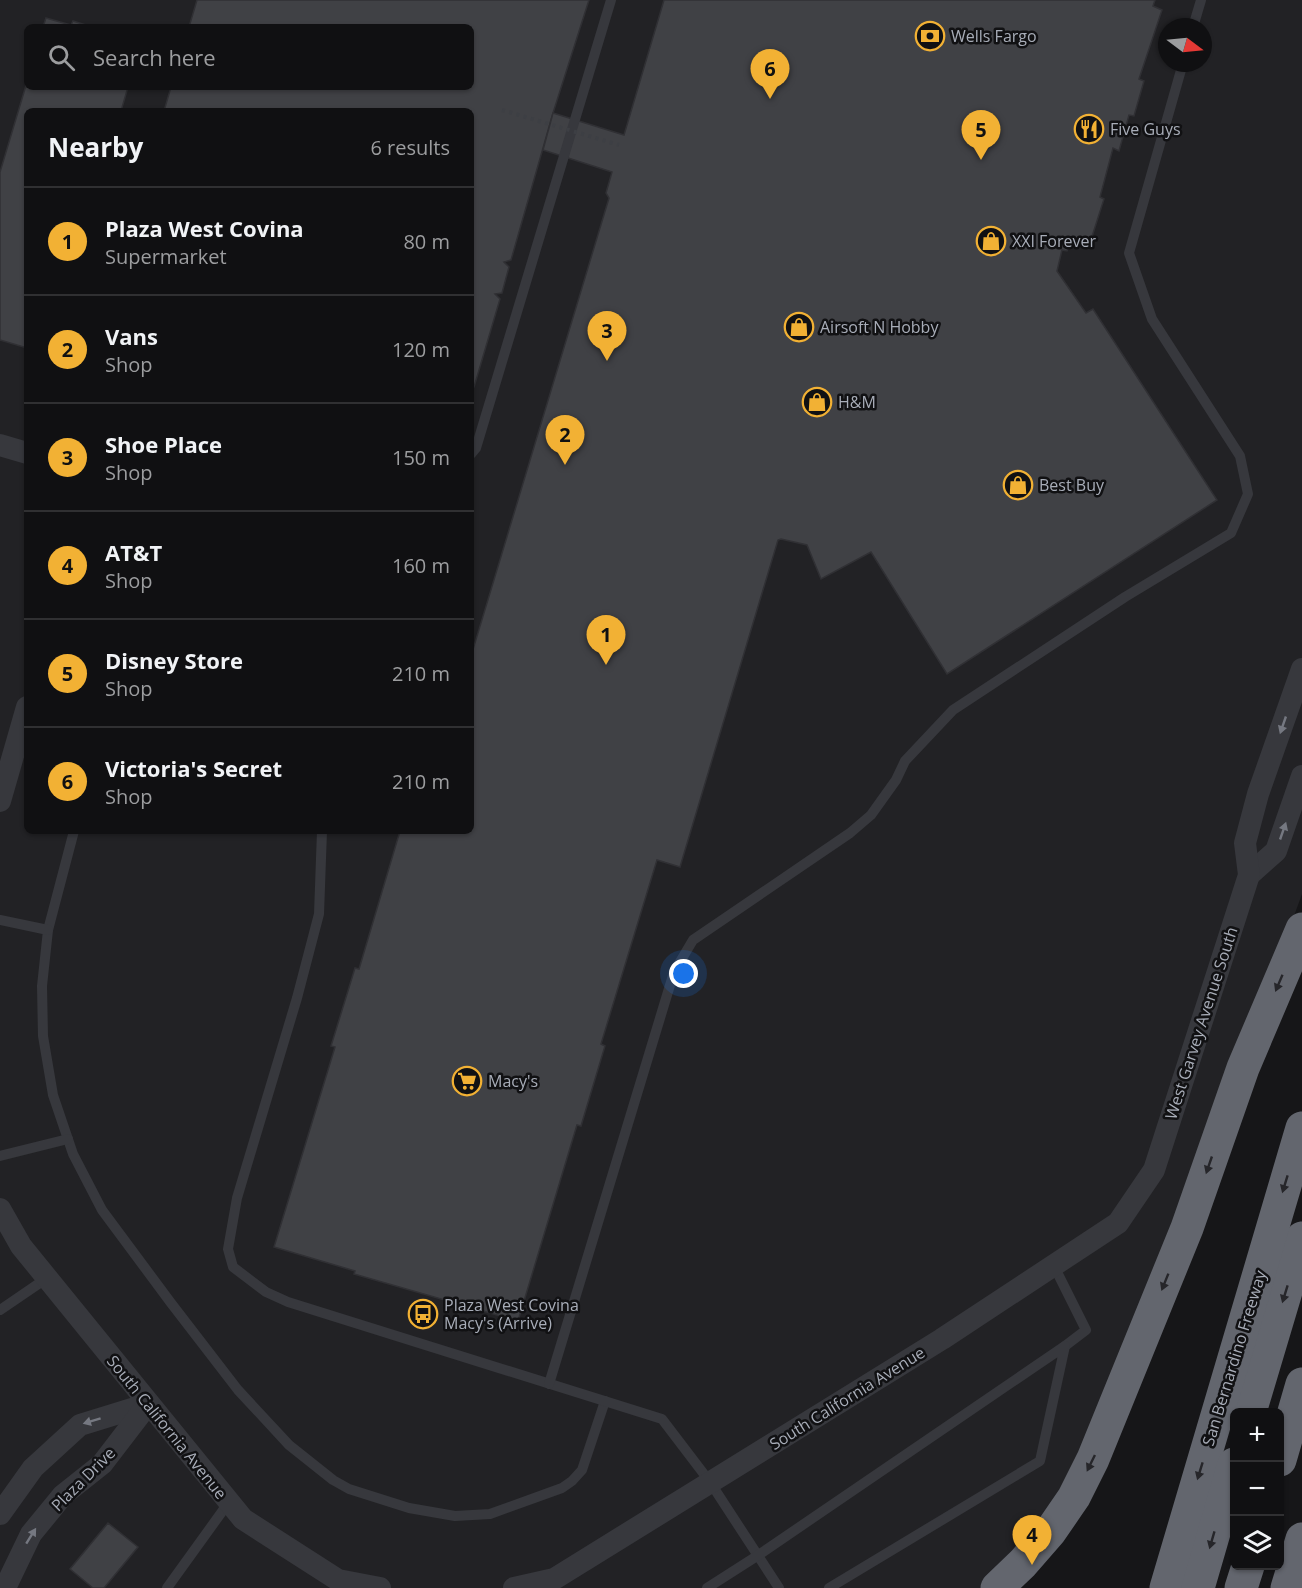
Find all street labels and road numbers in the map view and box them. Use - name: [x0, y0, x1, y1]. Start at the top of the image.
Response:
- street label: West Garvey Avenue South: [1159, 924, 1243, 1122]
- street label: San Bernardino Freeway: [1197, 1267, 1271, 1448]
- street label: South California Avenue: [765, 1341, 929, 1455]
- street label: South California Avenue: [102, 1350, 232, 1504]
- street label: Plaza Drive: [46, 1442, 120, 1516]

